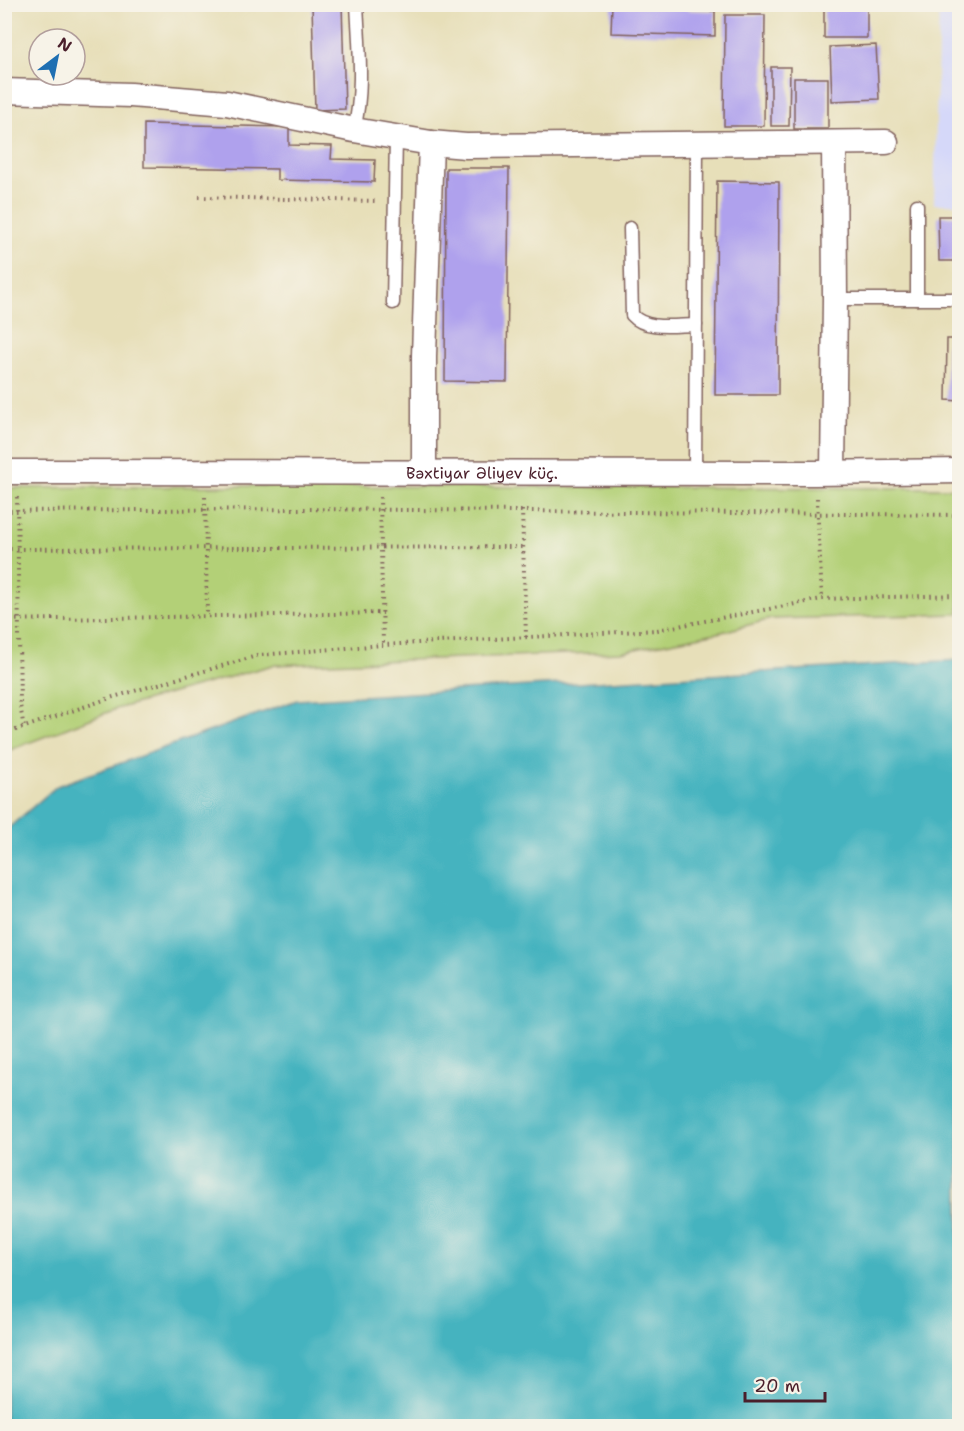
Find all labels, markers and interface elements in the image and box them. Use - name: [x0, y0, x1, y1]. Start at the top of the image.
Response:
- north arrow: [27, 27, 87, 87]
- text: N: [54, 32, 76, 57]
- street label: Bəxtiyar Əliyev küç.: [406, 462, 558, 484]
- scale bar: [745, 1365, 824, 1403]
- text: 20 m: [754, 1374, 800, 1398]

